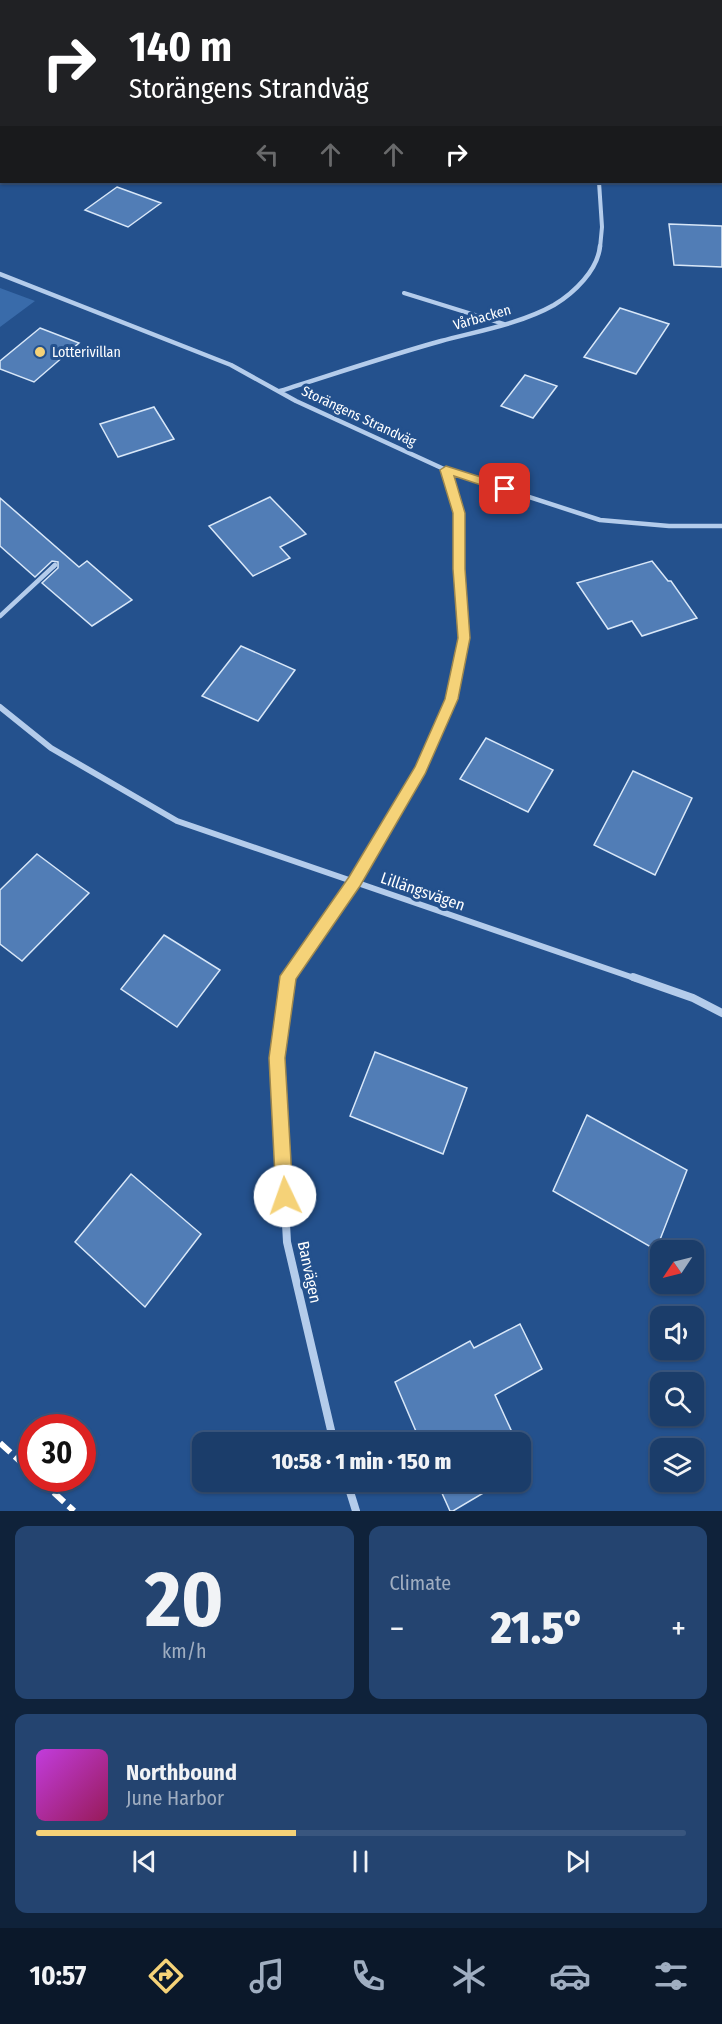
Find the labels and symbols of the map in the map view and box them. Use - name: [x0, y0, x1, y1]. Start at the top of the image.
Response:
- street label: Vårbacken: [451, 301, 513, 334]
- place label: Lotterivillan: [52, 344, 121, 361]
- marker: Lotterivillan: [33, 345, 47, 359]
- street label: Storängens Strandväg: [299, 382, 419, 451]
- pin: [479, 463, 530, 514]
- street label: Lillängsvägen: [378, 868, 468, 915]
- position arrow: [253, 1164, 317, 1228]
- street label: Banvägen: [294, 1239, 325, 1305]
- north arrow: [650, 1240, 704, 1294]
- speed limit sign: 30: [18, 1414, 96, 1492]

